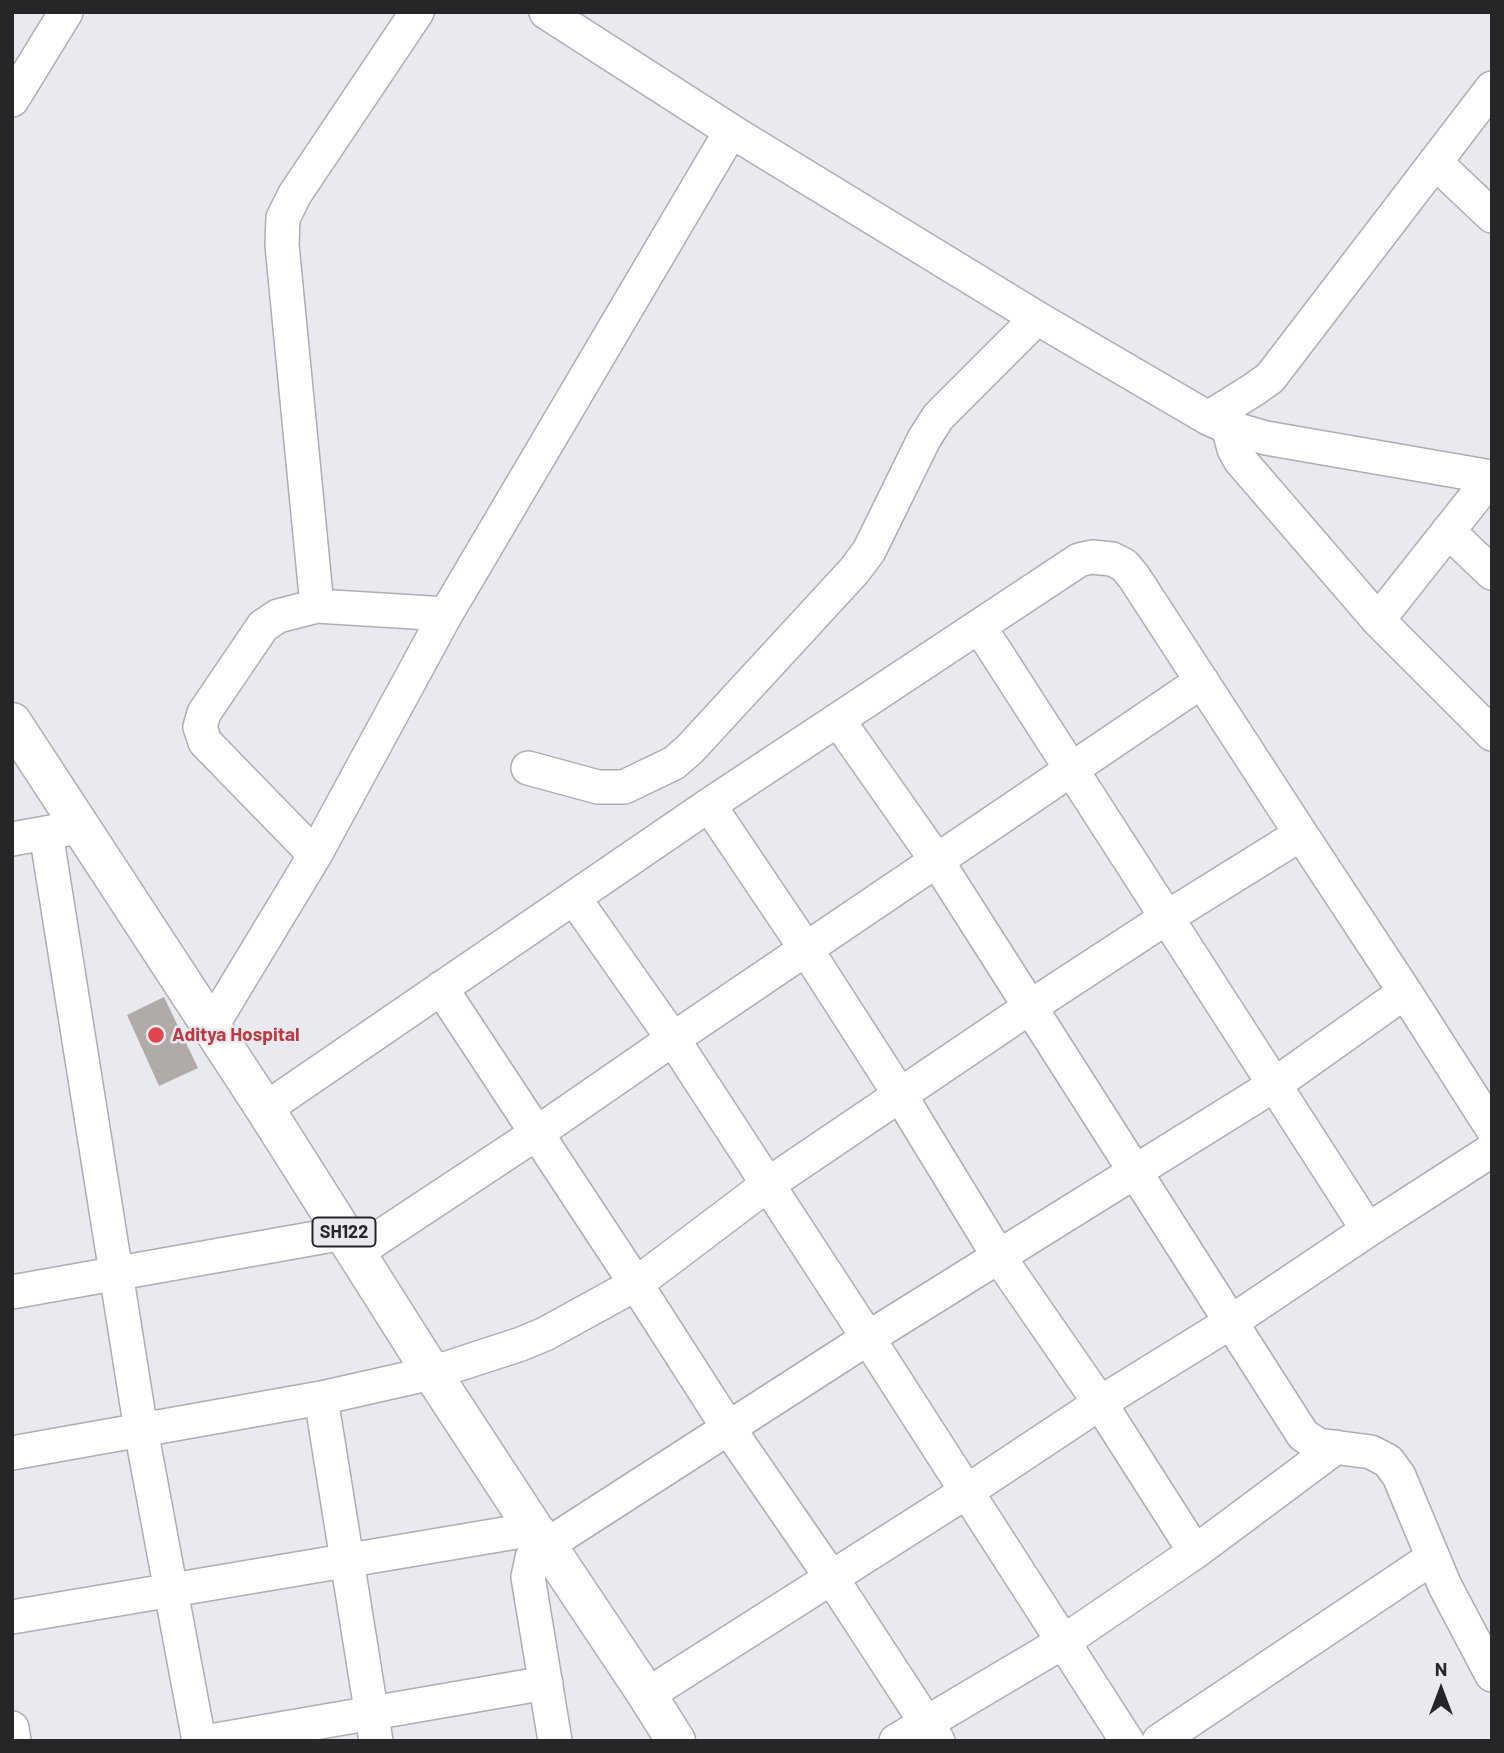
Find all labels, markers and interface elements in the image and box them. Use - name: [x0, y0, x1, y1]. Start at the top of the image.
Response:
- place label: Aditya Hospital: [172, 1024, 300, 1046]
- marker: Aditya Hospital: [146, 1025, 166, 1045]
- road number: SH122: [312, 1218, 376, 1246]
- north arrow: [1406, 1655, 1476, 1725]
- text: N: [1435, 1657, 1447, 1680]

